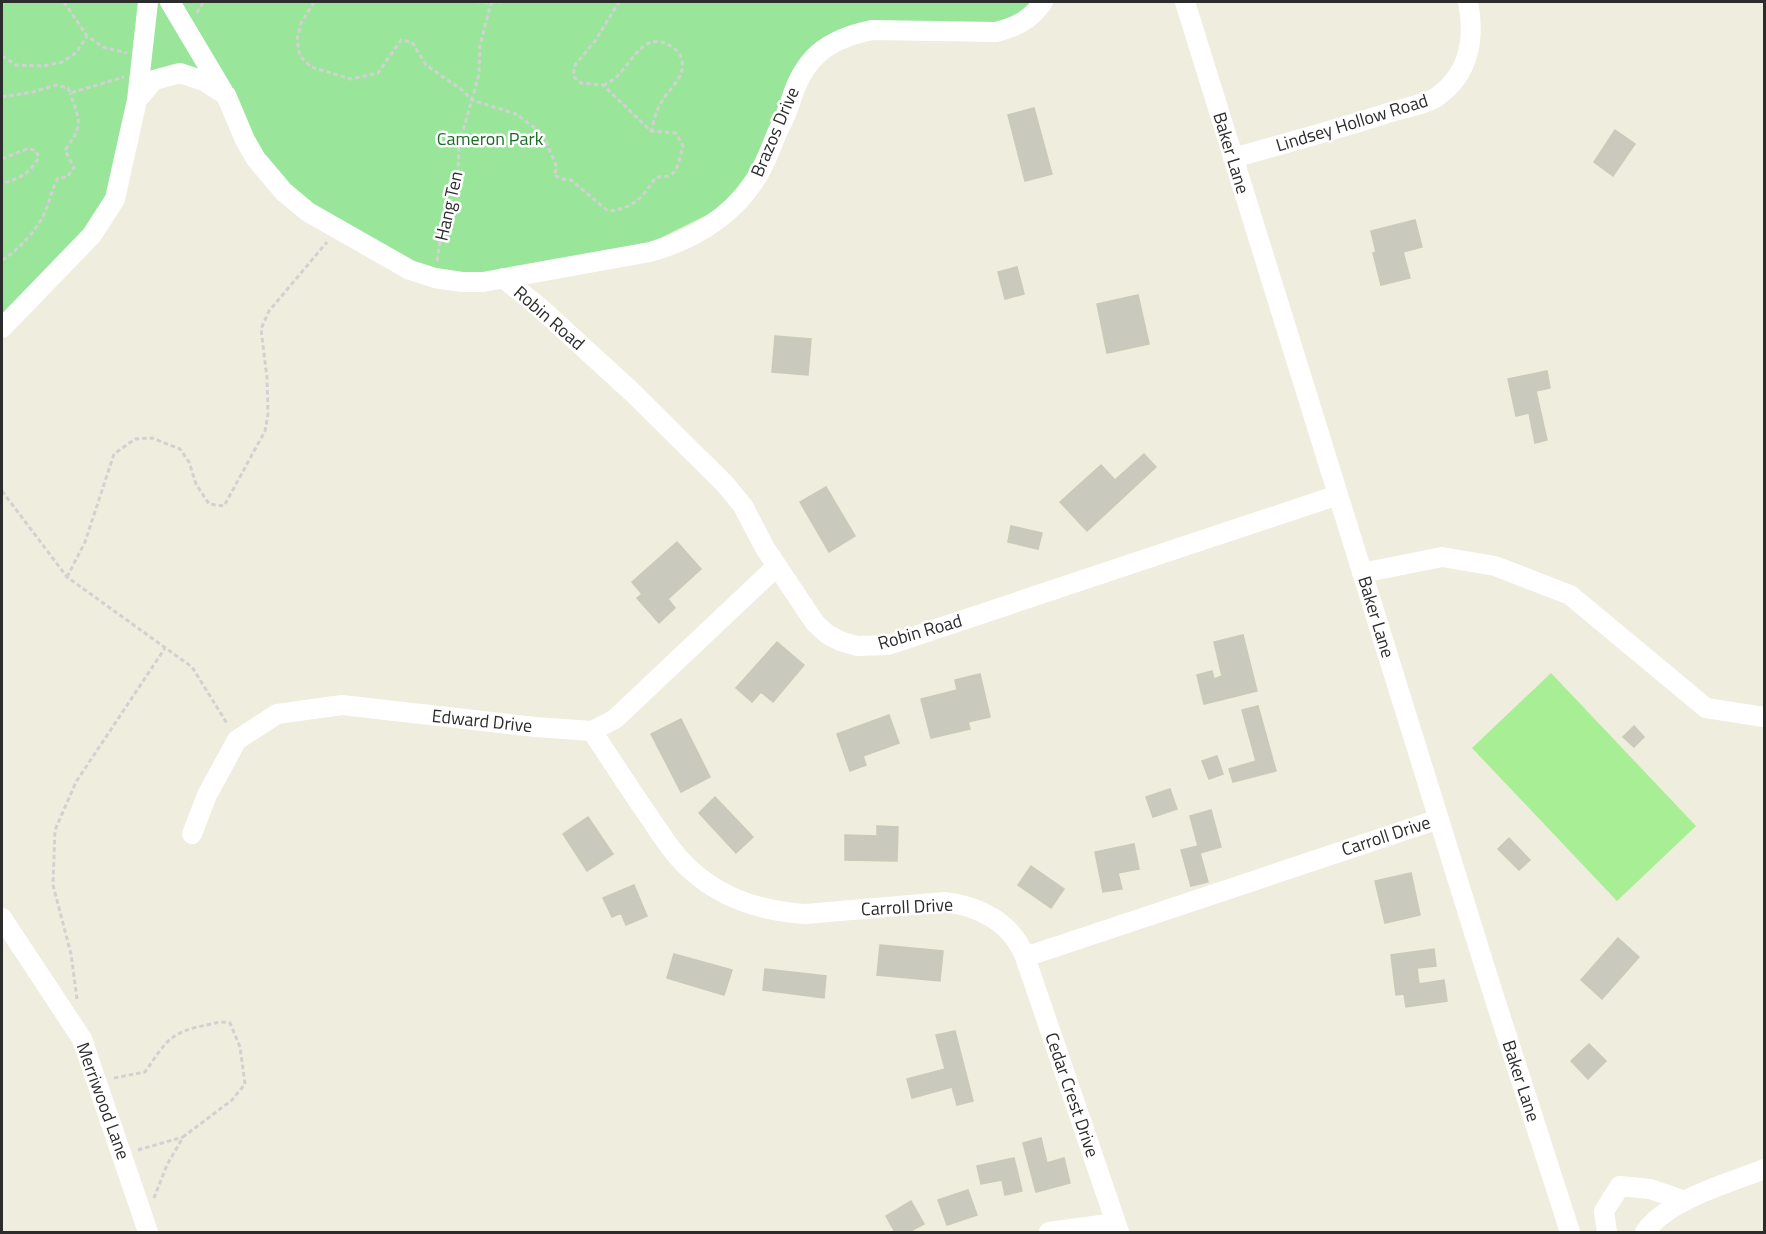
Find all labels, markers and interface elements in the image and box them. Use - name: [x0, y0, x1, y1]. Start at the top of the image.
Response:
- street label: Brazos Drive: [743, 82, 806, 181]
- street label: Lindsey Hollow Road: [1273, 87, 1431, 158]
- street label: Baker Lane: [1206, 109, 1257, 197]
- park label: Cameron Park: [437, 125, 544, 152]
- street label: Hang Ten: [427, 168, 470, 243]
- street label: Robin Road: [508, 279, 591, 356]
- street label: Baker Lane: [1351, 573, 1402, 661]
- street label: Robin Road: [875, 607, 965, 656]
- street label: Edward Drive: [431, 702, 534, 739]
- street label: Carroll Drive: [1338, 808, 1434, 863]
- street label: Carroll Drive: [860, 891, 954, 922]
- street label: Cedar Crest Drive: [1038, 1029, 1106, 1161]
- street label: Baker Lane: [1496, 1037, 1547, 1125]
- street label: Merriwood Lane: [70, 1038, 137, 1163]

